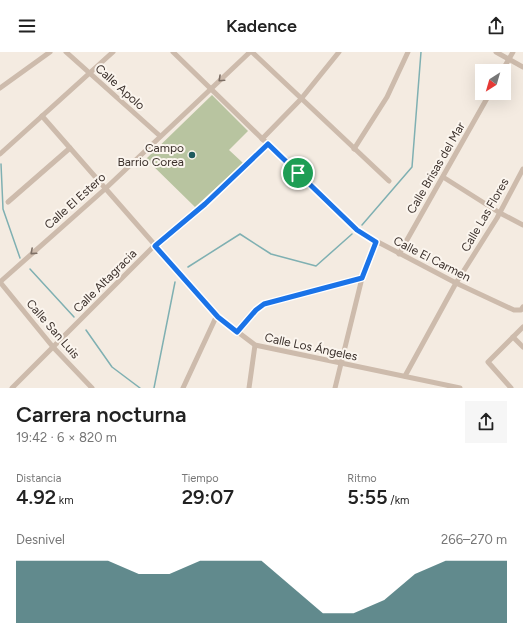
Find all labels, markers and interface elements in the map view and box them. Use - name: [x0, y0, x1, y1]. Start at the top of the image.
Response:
- icon: menu: [16, 15, 38, 37]
- text: Kadence: [226, 15, 297, 37]
- icon: share: [485, 15, 507, 37]
- street label: Calle Apolo: [93, 61, 148, 113]
- north arrow: [475, 64, 511, 100]
- map controls: [475, 64, 511, 100]
- one-way arrow: [218, 74, 226, 81]
- street label: Calle Brisas del Mar: [404, 120, 468, 216]
- place label: Campo Barrio Corea: [117, 141, 184, 169]
- marker: Campo Barrio Corea: [187, 150, 197, 160]
- pin: [281, 156, 315, 190]
- icon: arrive: [287, 162, 309, 184]
- street label: Calle El Estero: [42, 170, 108, 232]
- street label: Calle Las Flores: [458, 175, 512, 254]
- street label: Calle El Carmen: [391, 234, 473, 285]
- street label: Calle Altagracia: [71, 247, 139, 315]
- one-way arrow: [30, 248, 38, 255]
- street label: Calle San Luis: [23, 296, 83, 362]
- street label: Calle Los Ángeles: [263, 330, 359, 364]
- text: Carrera nocturna: [16, 401, 186, 428]
- button: share: [465, 401, 507, 443]
- text: 19:42 · 6 × 820 m: [16, 430, 117, 445]
- text: Distancia: [16, 472, 61, 485]
- text: Tiempo: [182, 472, 219, 485]
- text: Ritmo: [347, 472, 377, 485]
- text: 4.92: [16, 485, 56, 509]
- text: 29:07: [182, 485, 234, 509]
- text: 5:55: [347, 485, 388, 509]
- text: km: [56, 494, 74, 507]
- text: /km: [388, 494, 409, 507]
- text: Desnivel: [16, 532, 65, 547]
- text: 266–270 m: [441, 532, 507, 547]

